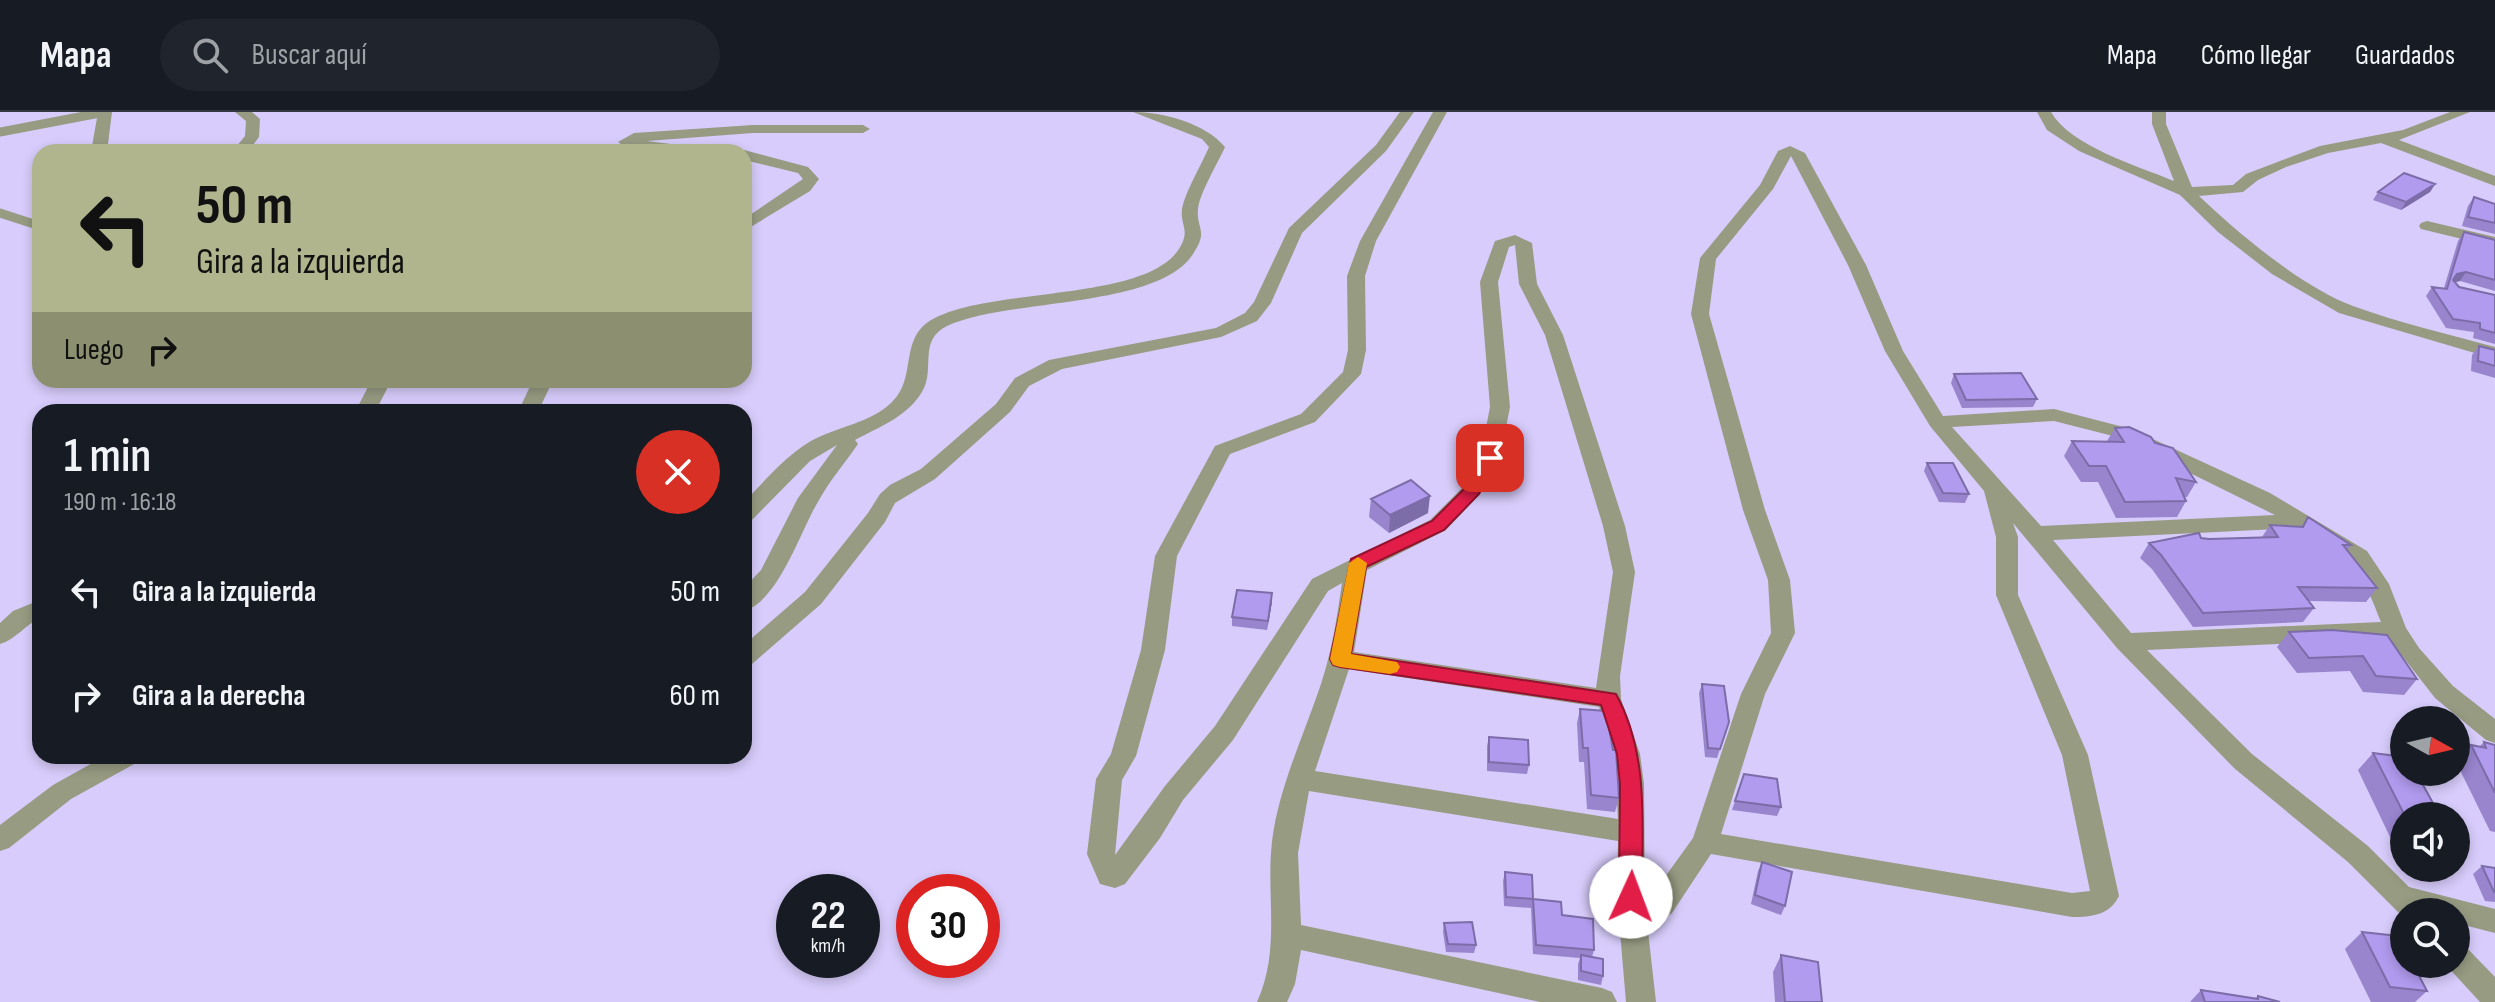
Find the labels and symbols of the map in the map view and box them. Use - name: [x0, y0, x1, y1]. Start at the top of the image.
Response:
- pin: [1456, 424, 1524, 492]
- north arrow: [2390, 706, 2470, 786]
- position arrow: [1589, 855, 1673, 939]
- speed limit sign: 30: [896, 874, 1000, 978]

